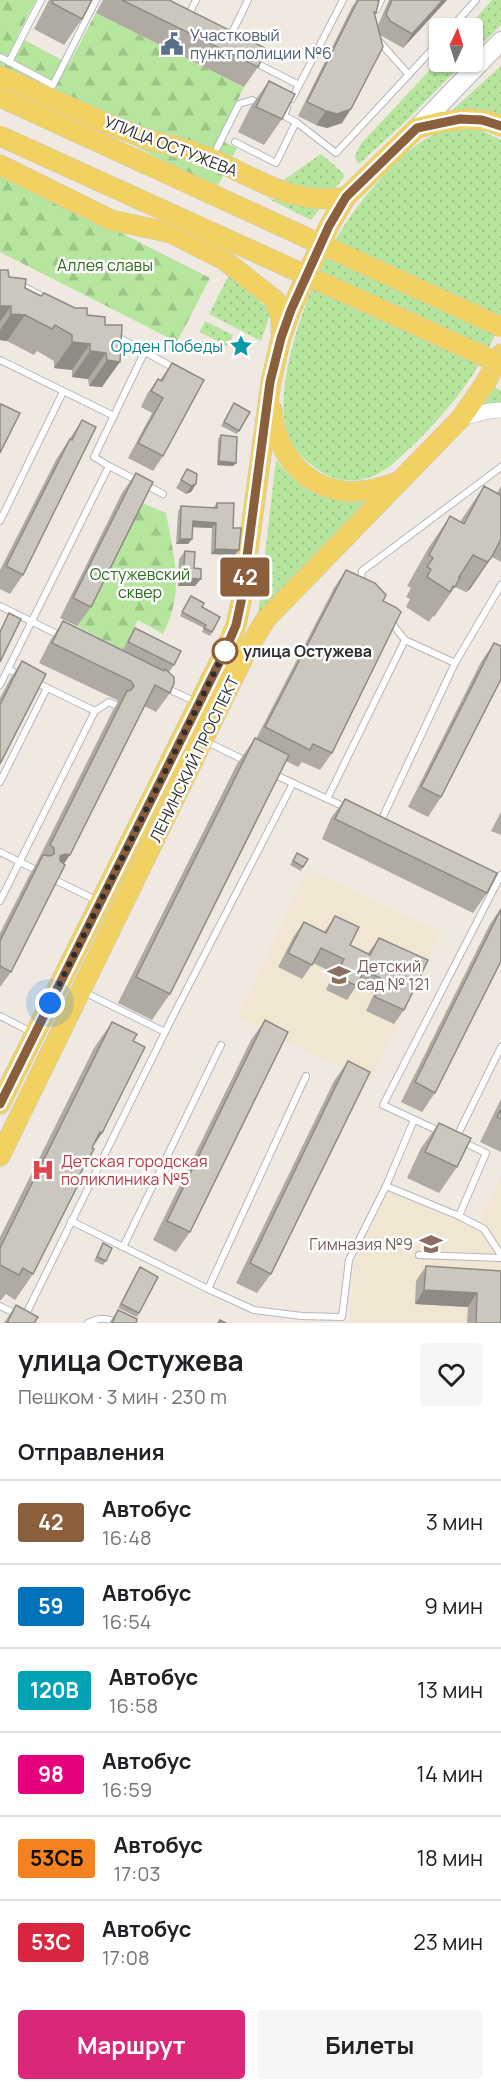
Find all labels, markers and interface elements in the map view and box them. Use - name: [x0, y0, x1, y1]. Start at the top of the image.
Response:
- north arrow: [429, 18, 483, 72]
- map controls: [429, 18, 483, 72]
- place label: Участковый пункт полиции №6: [190, 24, 332, 64]
- public building icon: Участковый пункт полиции №6: [159, 31, 185, 57]
- street label: УЛИЦА ОСТУЖЕВА: [101, 110, 241, 182]
- park label: Аллея славы: [57, 254, 153, 276]
- place icon: Орден Победы: [228, 333, 254, 359]
- place label: Орден Победы: [111, 335, 223, 357]
- line badge: 42: [218, 558, 272, 596]
- park label: Остужевский сквер: [90, 563, 190, 603]
- text: 42: [232, 563, 258, 591]
- marker: улица Остужева: [212, 638, 238, 664]
- place label: улица Остужева: [243, 640, 372, 662]
- street label: ЛЕНИНСКИЙ ПРОСПЕКТ: [144, 672, 244, 846]
- place label: Детский сад № 121: [357, 955, 430, 995]
- school or university icon: Детский сад № 121: [326, 962, 352, 988]
- your location: [35, 988, 65, 1018]
- place label: Детская городская поликлиника №5: [61, 1150, 207, 1190]
- hospital icon: Детская городская поликлиника №5: [30, 1157, 56, 1183]
- school or university icon: Гимназия №9: [418, 1231, 444, 1257]
- place label: Гимназия №9: [309, 1233, 413, 1255]
- text: улица Остужева: [18, 1341, 244, 1379]
- button: heart: [420, 1343, 483, 1406]
- text: Пешком · 3 мин · 230 m: [18, 1383, 227, 1410]
- text: Отправления: [18, 1437, 165, 1467]
- text: Автобус: [102, 1494, 191, 1524]
- text: 3 мин: [426, 1507, 483, 1537]
- text: 42: [38, 1508, 64, 1536]
- text: 16:48: [102, 1524, 152, 1551]
- text: Автобус: [102, 1578, 191, 1608]
- text: 9 мин: [424, 1591, 483, 1621]
- text: 59: [38, 1592, 64, 1620]
- text: 16:54: [102, 1608, 152, 1635]
- text: Автобус: [109, 1662, 198, 1692]
- text: 13 мин: [417, 1675, 483, 1705]
- text: 120В: [30, 1676, 79, 1704]
- text: 16:58: [109, 1692, 158, 1719]
- text: Автобус: [102, 1746, 191, 1776]
- text: 14 мин: [416, 1759, 483, 1789]
- text: 98: [38, 1760, 64, 1788]
- text: 16:59: [102, 1776, 152, 1803]
- text: Автобус: [113, 1830, 203, 1860]
- text: 18 мин: [417, 1843, 483, 1873]
- text: 53СБ: [30, 1844, 83, 1872]
- text: 17:03: [113, 1860, 161, 1887]
- text: Автобус: [102, 1914, 191, 1944]
- text: 23 мин: [413, 1927, 483, 1957]
- text: 53С: [31, 1928, 71, 1956]
- text: 17:08: [102, 1944, 150, 1971]
- button: Маршрут: [18, 2010, 245, 2079]
- button: Билеты: [257, 2010, 483, 2079]

